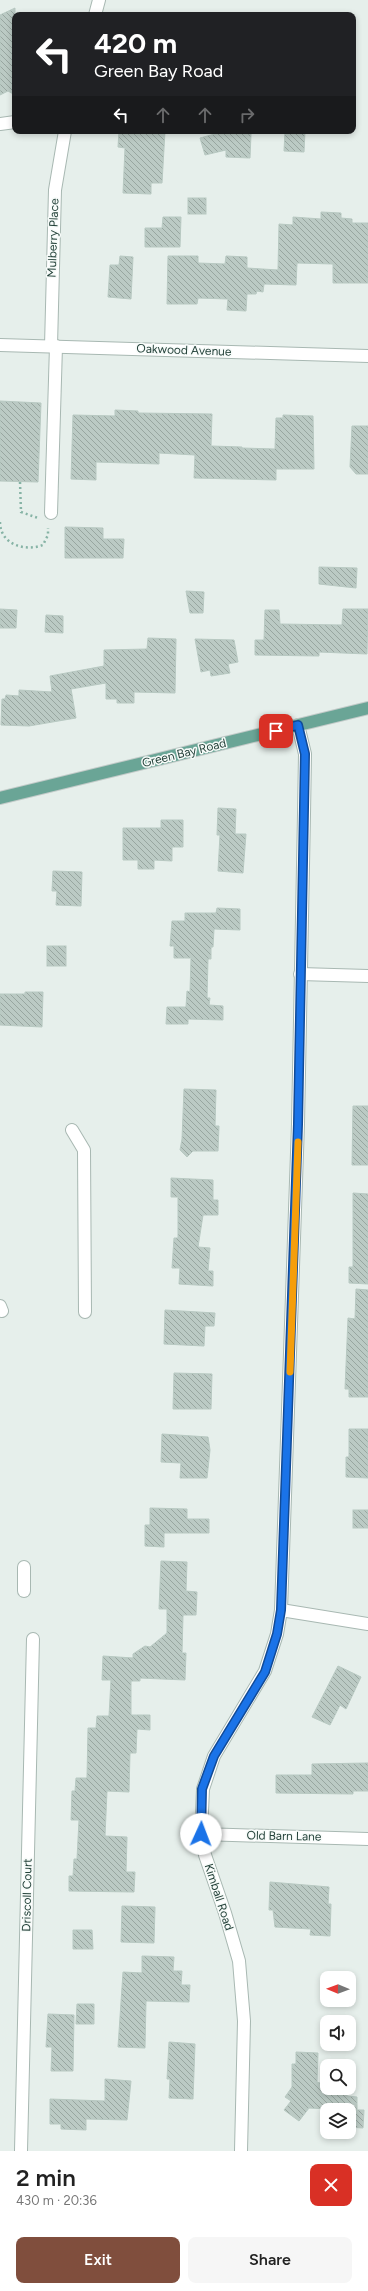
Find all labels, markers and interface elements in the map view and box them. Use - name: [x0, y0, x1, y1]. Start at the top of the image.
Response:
- text: 420 m: [94, 26, 177, 60]
- icon: left: [28, 28, 80, 80]
- text: Green Bay Road: [94, 60, 223, 82]
- icon: left: [110, 104, 132, 126]
- icon: ahead: [152, 104, 174, 126]
- icon: ahead: [194, 104, 216, 126]
- icon: right: [236, 104, 258, 126]
- street label: Mulberry Place: [45, 198, 61, 278]
- street label: Oakwood Avenue: [136, 341, 232, 359]
- pin: [259, 714, 293, 748]
- icon: arrive: [265, 720, 287, 742]
- street label: Green Bay Road: [140, 736, 228, 770]
- position arrow: [180, 1813, 222, 1855]
- street label: Old Barn Lane: [247, 1828, 322, 1844]
- street label: Driscoll Court: [19, 1858, 35, 1932]
- street label: Kimball Road: [202, 1862, 236, 1932]
- north arrow: [320, 1971, 356, 2007]
- map controls: [320, 1971, 356, 2139]
- button: sound: [320, 2015, 356, 2051]
- button: search: [320, 2059, 356, 2095]
- button: layers: [320, 2103, 356, 2139]
- text: 2 min: [16, 2163, 76, 2192]
- button: close: [310, 2164, 352, 2206]
- text: 430 m · 20:36: [16, 2193, 97, 2208]
- button: Exit: [16, 2237, 180, 2283]
- button: Share: [188, 2237, 352, 2283]

